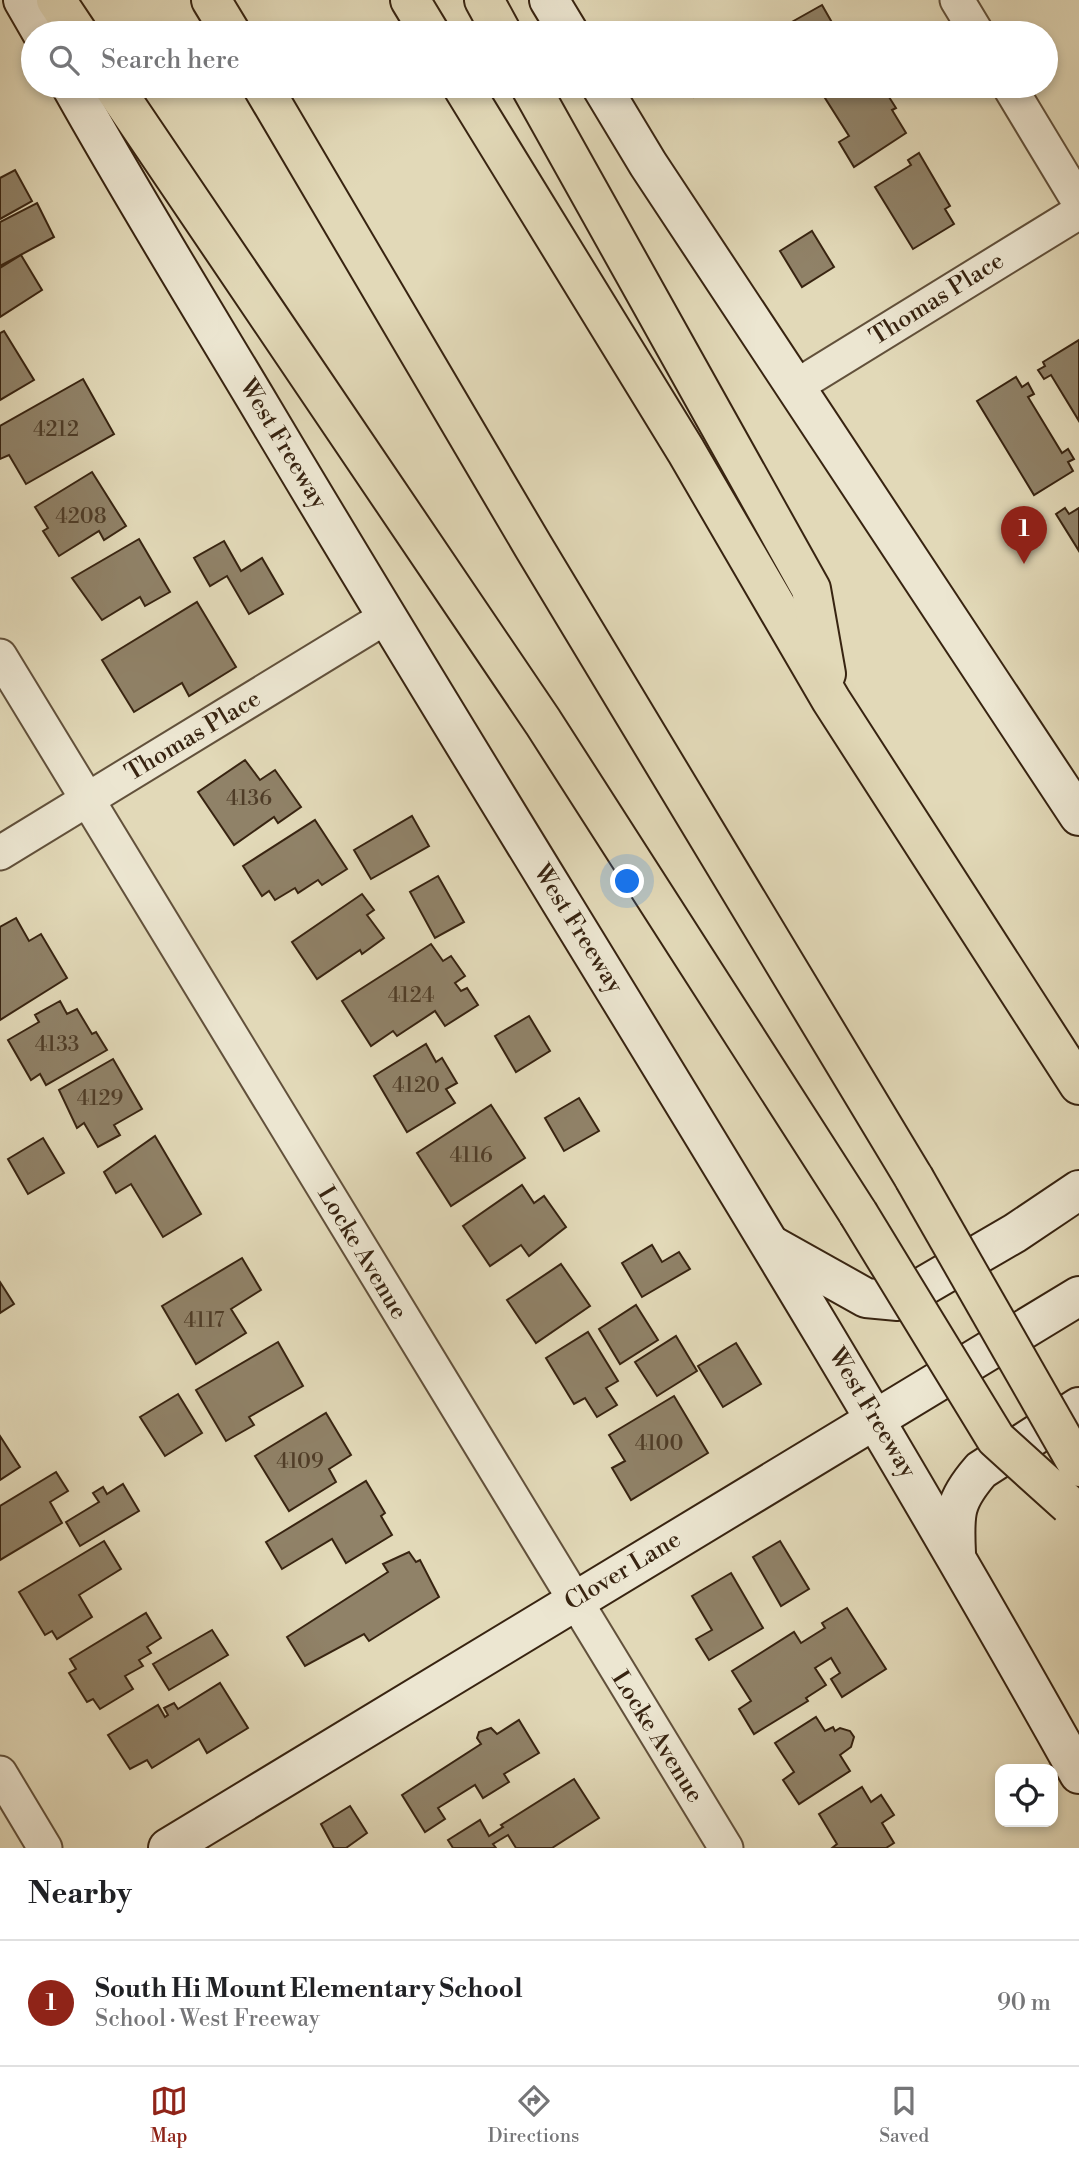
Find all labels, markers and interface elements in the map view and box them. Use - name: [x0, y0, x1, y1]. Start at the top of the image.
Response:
- search box: [21, 21, 1058, 98]
- icon: search: [45, 41, 83, 79]
- text: Search here: [101, 44, 240, 76]
- street label: Thomas Place: [864, 246, 1010, 352]
- street label: West Freeway: [232, 373, 334, 515]
- house number: 4212: [33, 417, 79, 443]
- house number: 4208: [55, 504, 107, 530]
- pin: 1: [1001, 506, 1047, 564]
- street label: Thomas Place: [120, 684, 266, 788]
- house number: 4136: [226, 786, 272, 812]
- street label: West Freeway: [526, 858, 630, 999]
- your location: [610, 864, 644, 898]
- house number: 4124: [388, 983, 434, 1009]
- house number: 4133: [35, 1032, 79, 1058]
- house number: 4120: [392, 1073, 440, 1099]
- house number: 4129: [77, 1086, 123, 1112]
- house number: 4116: [449, 1143, 493, 1169]
- street label: Locke Avenue: [311, 1181, 413, 1325]
- house number: 4117: [184, 1308, 225, 1334]
- street label: West Freeway: [821, 1342, 923, 1484]
- house number: 4100: [635, 1431, 683, 1457]
- house number: 4109: [276, 1449, 324, 1475]
- street label: Clover Lane: [560, 1525, 686, 1617]
- street label: Locke Avenue: [605, 1665, 709, 1809]
- map controls: [995, 1764, 1058, 1827]
- button: locate: [995, 1764, 1058, 1827]
- text: Nearby: [28, 1875, 132, 1913]
- text: South Hi Mount Elementary School: [95, 1973, 523, 2005]
- text: 1: [45, 1989, 57, 2017]
- text: 90 m: [997, 1989, 1051, 2017]
- text: School · West Freeway: [95, 2005, 320, 2033]
- tab: Map: [150, 2082, 188, 2148]
- tab: Directions: [488, 2082, 579, 2148]
- tab: Saved: [879, 2082, 929, 2148]

